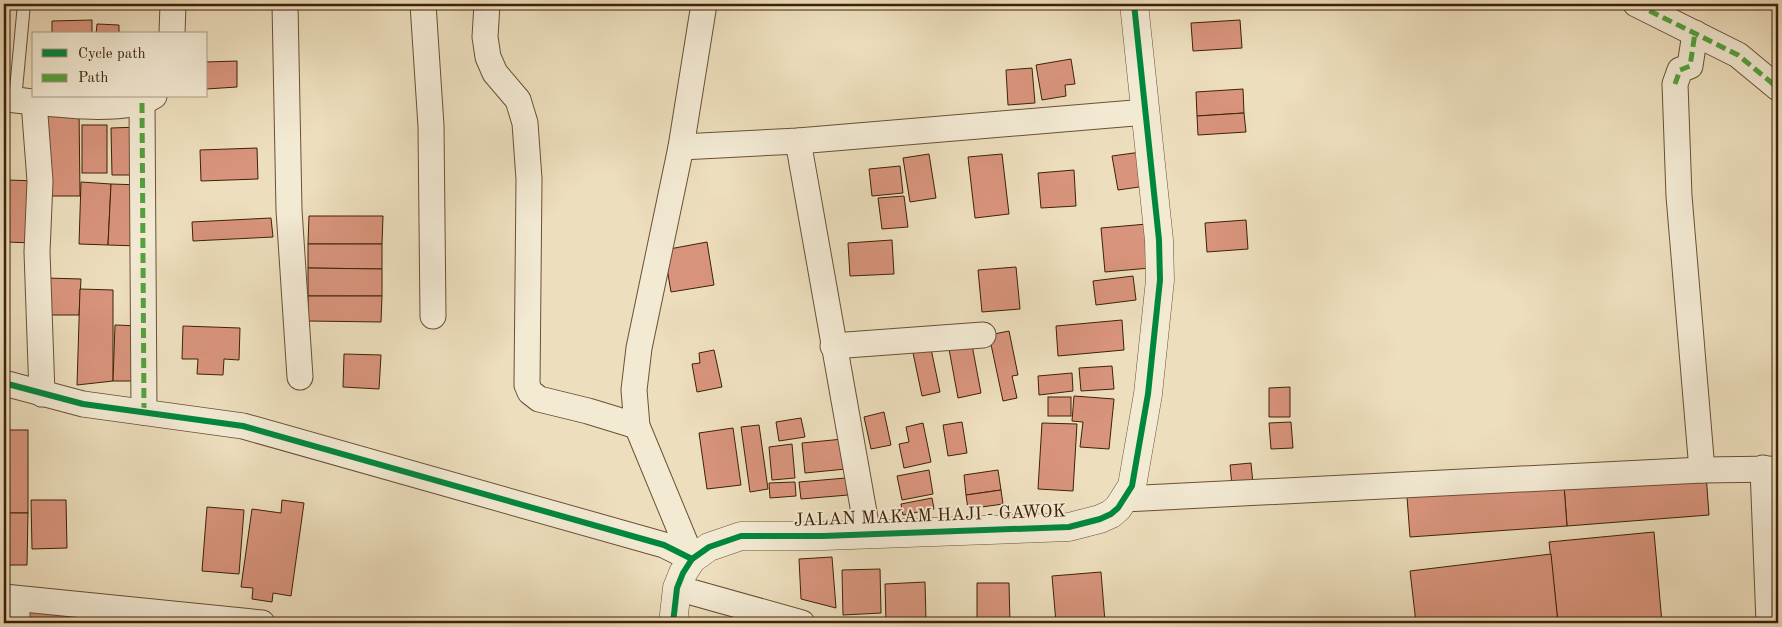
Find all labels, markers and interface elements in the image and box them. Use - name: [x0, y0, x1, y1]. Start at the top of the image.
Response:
- legend: [32, 32, 208, 98]
- text: Cycle path: [78, 47, 146, 62]
- text: Path: [78, 71, 108, 86]
- street label: JALAN MAKAM HAJI - GAWOK: [794, 502, 1066, 530]

